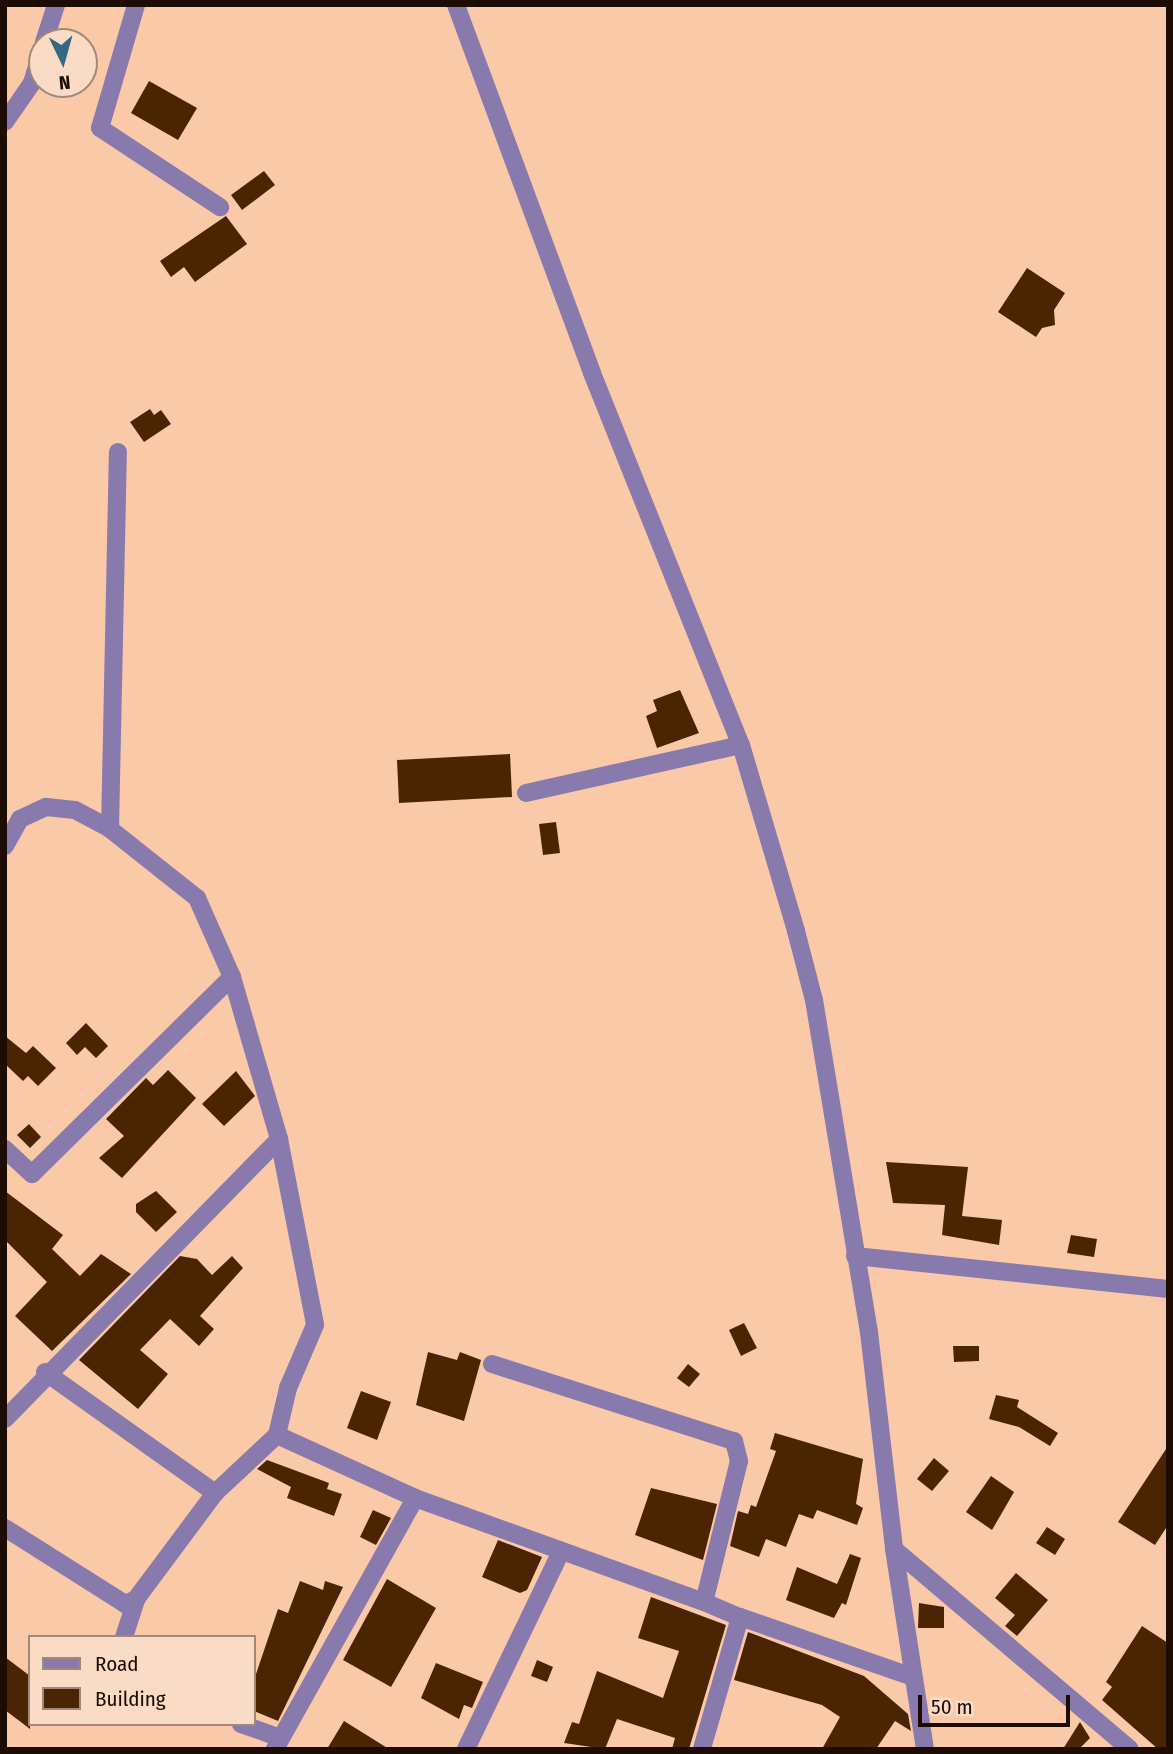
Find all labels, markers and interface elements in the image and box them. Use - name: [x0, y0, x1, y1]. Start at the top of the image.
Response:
- north arrow: [28, 28, 98, 98]
- text: N: [58, 70, 71, 94]
- legend: [28, 1635, 256, 1726]
- text: Road: [95, 1651, 139, 1677]
- scale bar: [921, 1680, 1073, 1724]
- text: Building: [95, 1686, 166, 1712]
- text: 50 m: [931, 1694, 973, 1720]

